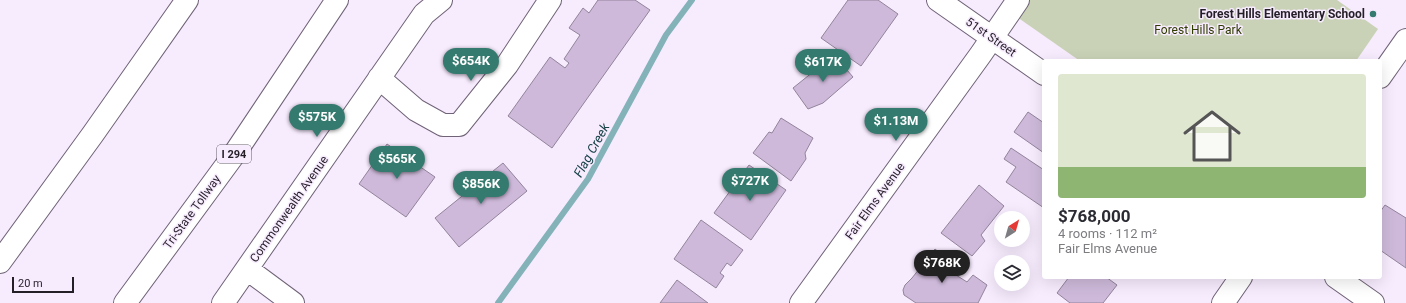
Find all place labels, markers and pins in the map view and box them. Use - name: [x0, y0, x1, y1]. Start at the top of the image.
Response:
- place label: Forest Hills Elementary School: [1200, 7, 1365, 21]
- marker: Forest Hills Elementary School: [1368, 9, 1378, 19]
- pin: $654K: [443, 48, 499, 82]
- pin: $617K: [795, 49, 851, 83]
- pin: $575K: [289, 104, 345, 138]
- pin: $1.13M: [863, 108, 929, 142]
- pin: $565K: [369, 146, 425, 180]
- pin: $727K: [722, 168, 778, 202]
- pin: $856K: [453, 171, 509, 205]
- pin: $768K: [914, 250, 970, 284]

